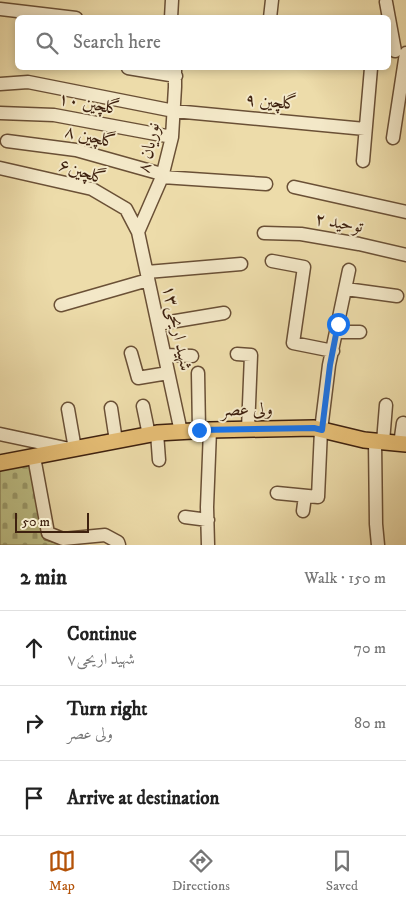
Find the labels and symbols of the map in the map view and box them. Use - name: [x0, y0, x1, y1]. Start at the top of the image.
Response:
- street label: گلچین ۱۰: [56, 87, 122, 120]
- street label: گلچین ۹: [244, 88, 298, 115]
- street label: گلچین ۸: [62, 119, 118, 154]
- street label: نوریان ۸: [133, 121, 165, 175]
- street label: گلچین۶: [56, 153, 108, 190]
- street label: توحید ۲: [313, 208, 365, 238]
- street label: شهید اریحی۱۳: [157, 283, 197, 373]
- route start: [327, 313, 350, 336]
- street label: ولی عصر: [219, 399, 273, 421]
- route end: [188, 419, 211, 442]
- scale bar: [15, 510, 89, 533]

